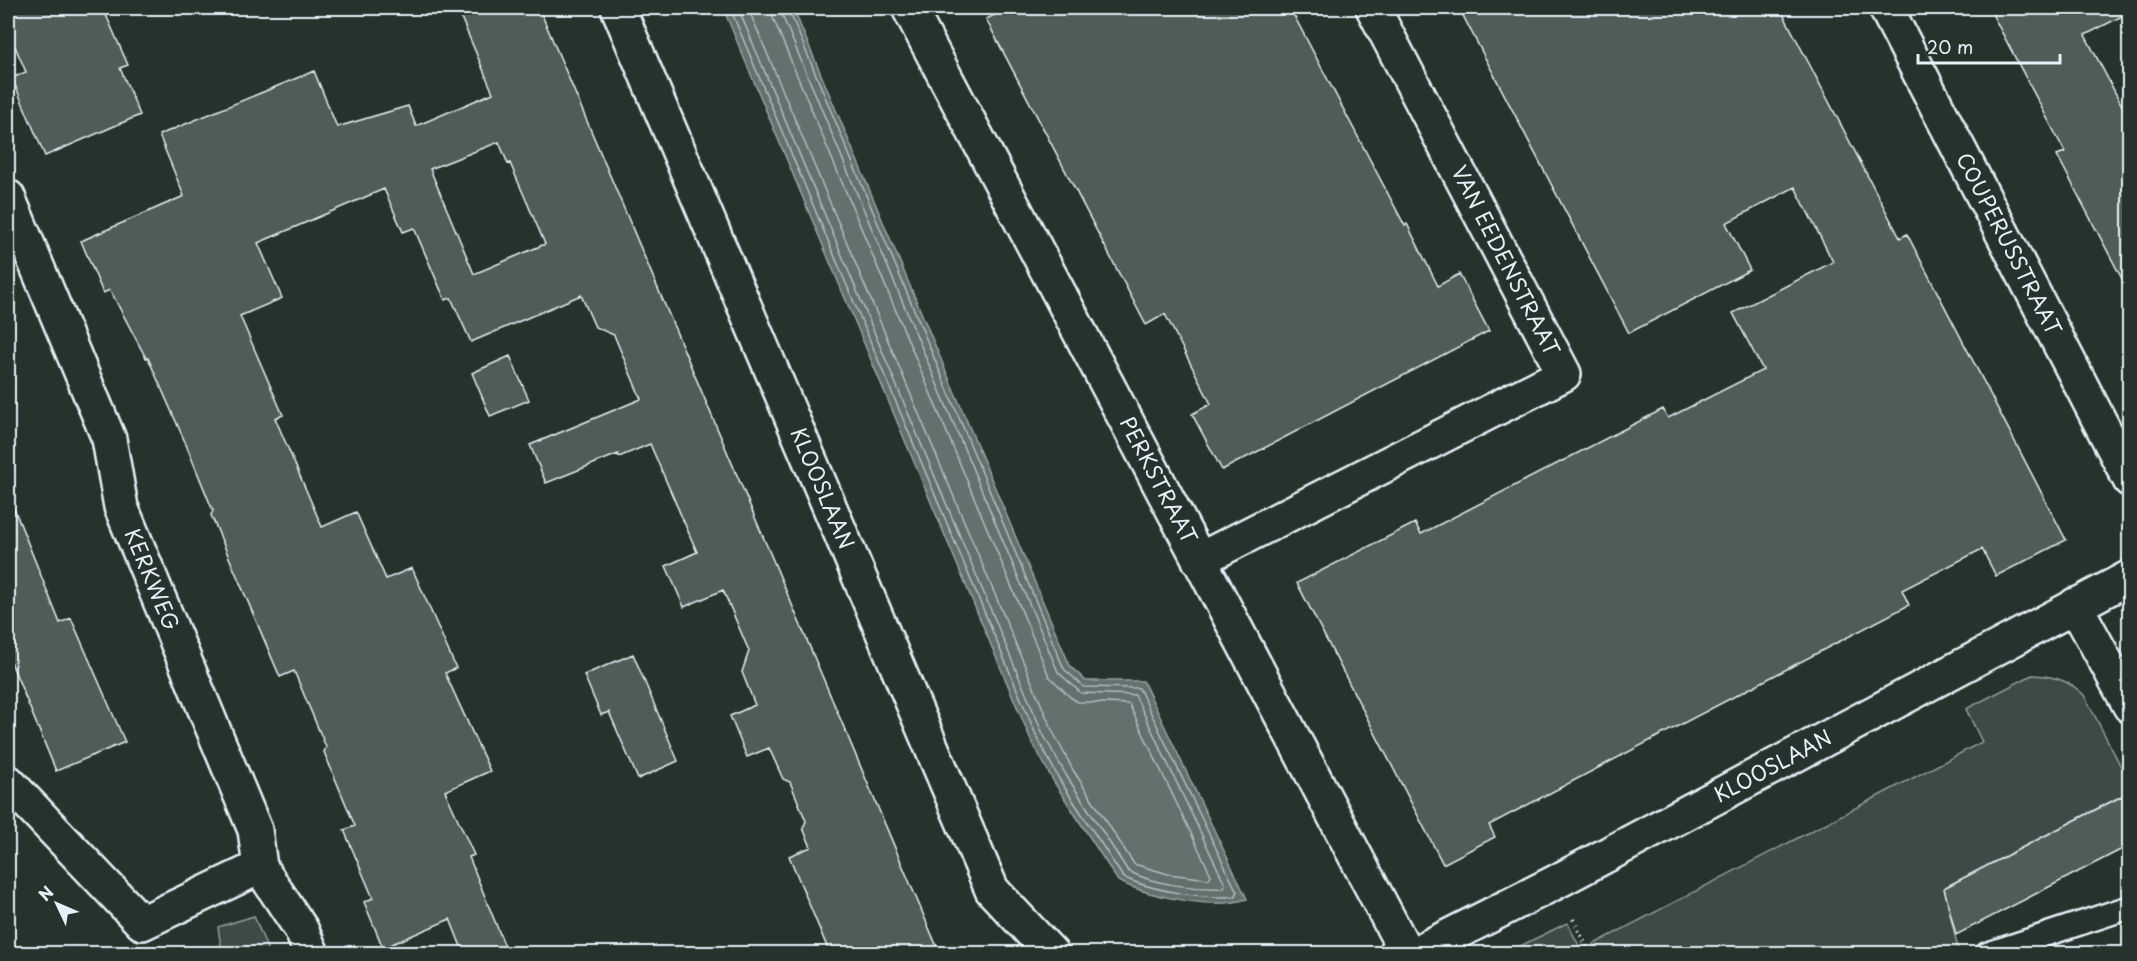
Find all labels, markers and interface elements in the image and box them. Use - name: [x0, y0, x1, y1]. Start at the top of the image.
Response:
- scale bar: [1918, 27, 2060, 65]
- text: 20 m: [1927, 33, 1973, 60]
- street label: COUPERUSSTRAAT: [1949, 146, 2071, 341]
- street label: VAN EEDENSTRAAT: [1445, 159, 1569, 362]
- street label: PERKSTRAAT: [1113, 410, 1207, 550]
- street label: KLOOSLAAN: [784, 422, 864, 554]
- street label: KERKWEG: [118, 523, 188, 635]
- street label: KLOOSLAAN: [1707, 720, 1837, 809]
- north arrow: [27, 874, 87, 934]
- text: N: [32, 880, 59, 906]

